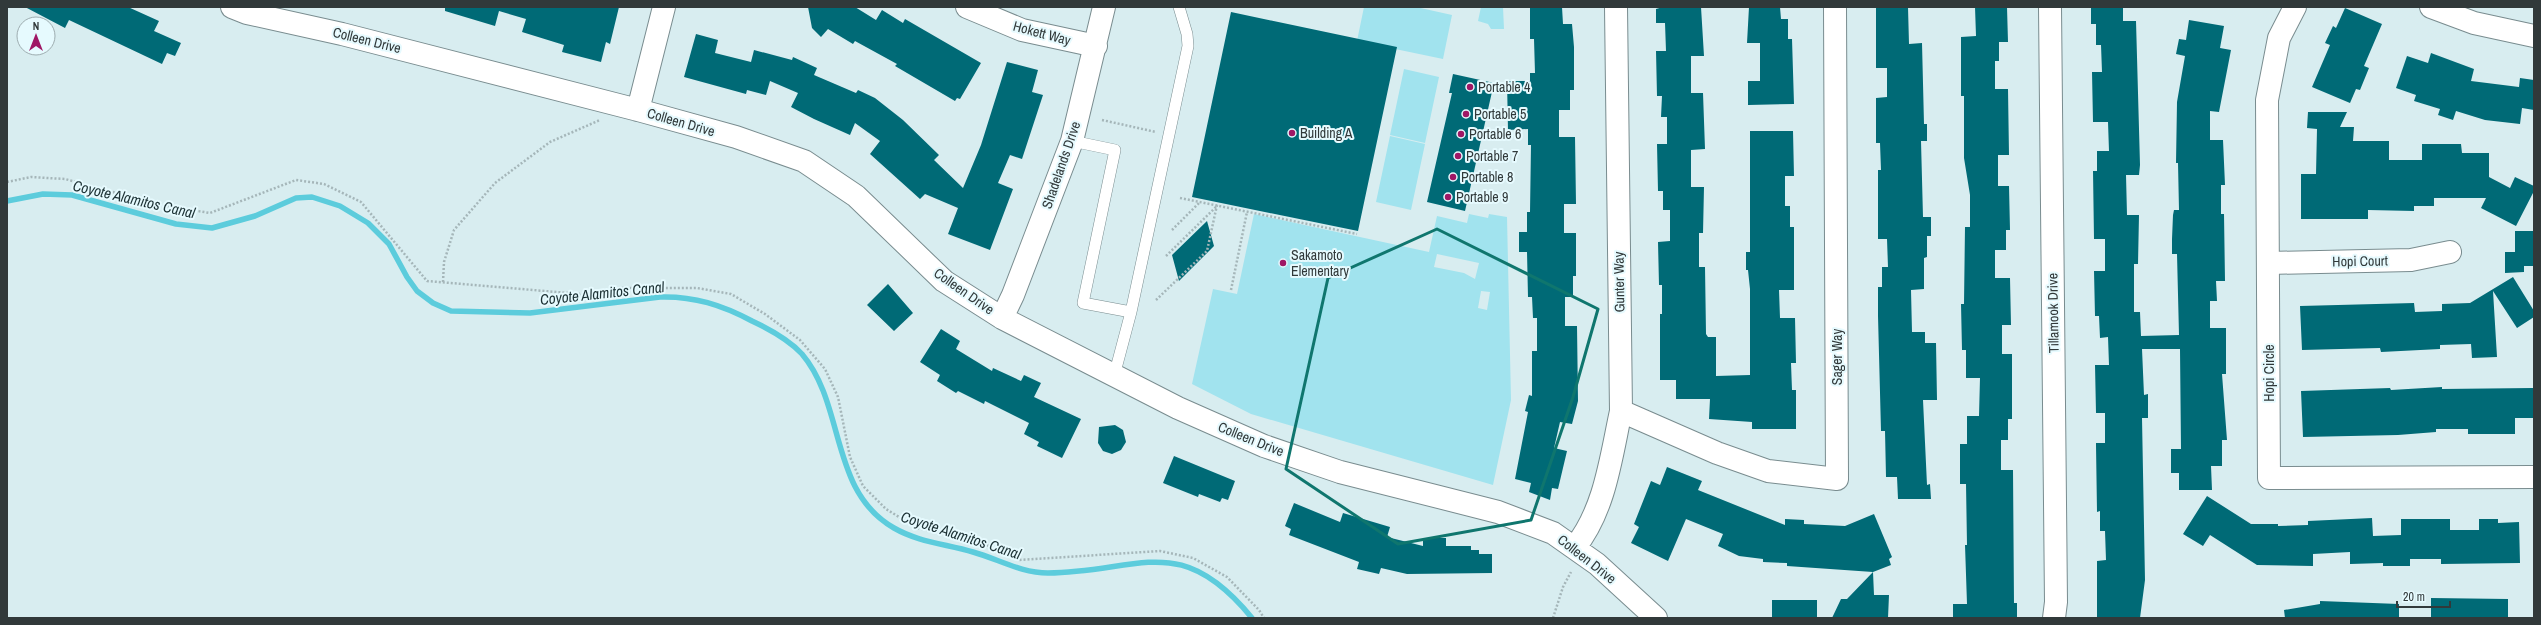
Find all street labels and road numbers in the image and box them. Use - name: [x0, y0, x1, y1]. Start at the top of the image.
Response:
- street label: Hokett Way: [1011, 17, 1073, 49]
- street label: Colleen Drive: [331, 23, 403, 57]
- street label: Colleen Drive: [645, 104, 717, 140]
- street label: Shadelands Drive: [1038, 119, 1084, 211]
- street label: Gunter Way: [1609, 251, 1629, 313]
- street label: Hopi Court: [2332, 252, 2388, 270]
- street label: Colleen Drive: [930, 264, 998, 318]
- street label: Tillamook Drive: [2043, 273, 2063, 353]
- street label: Sager Way: [1828, 329, 1846, 385]
- street label: Hopi Circle: [2260, 344, 2278, 402]
- street label: Colleen Drive: [1215, 418, 1287, 460]
- street label: Colleen Drive: [1554, 530, 1620, 588]

